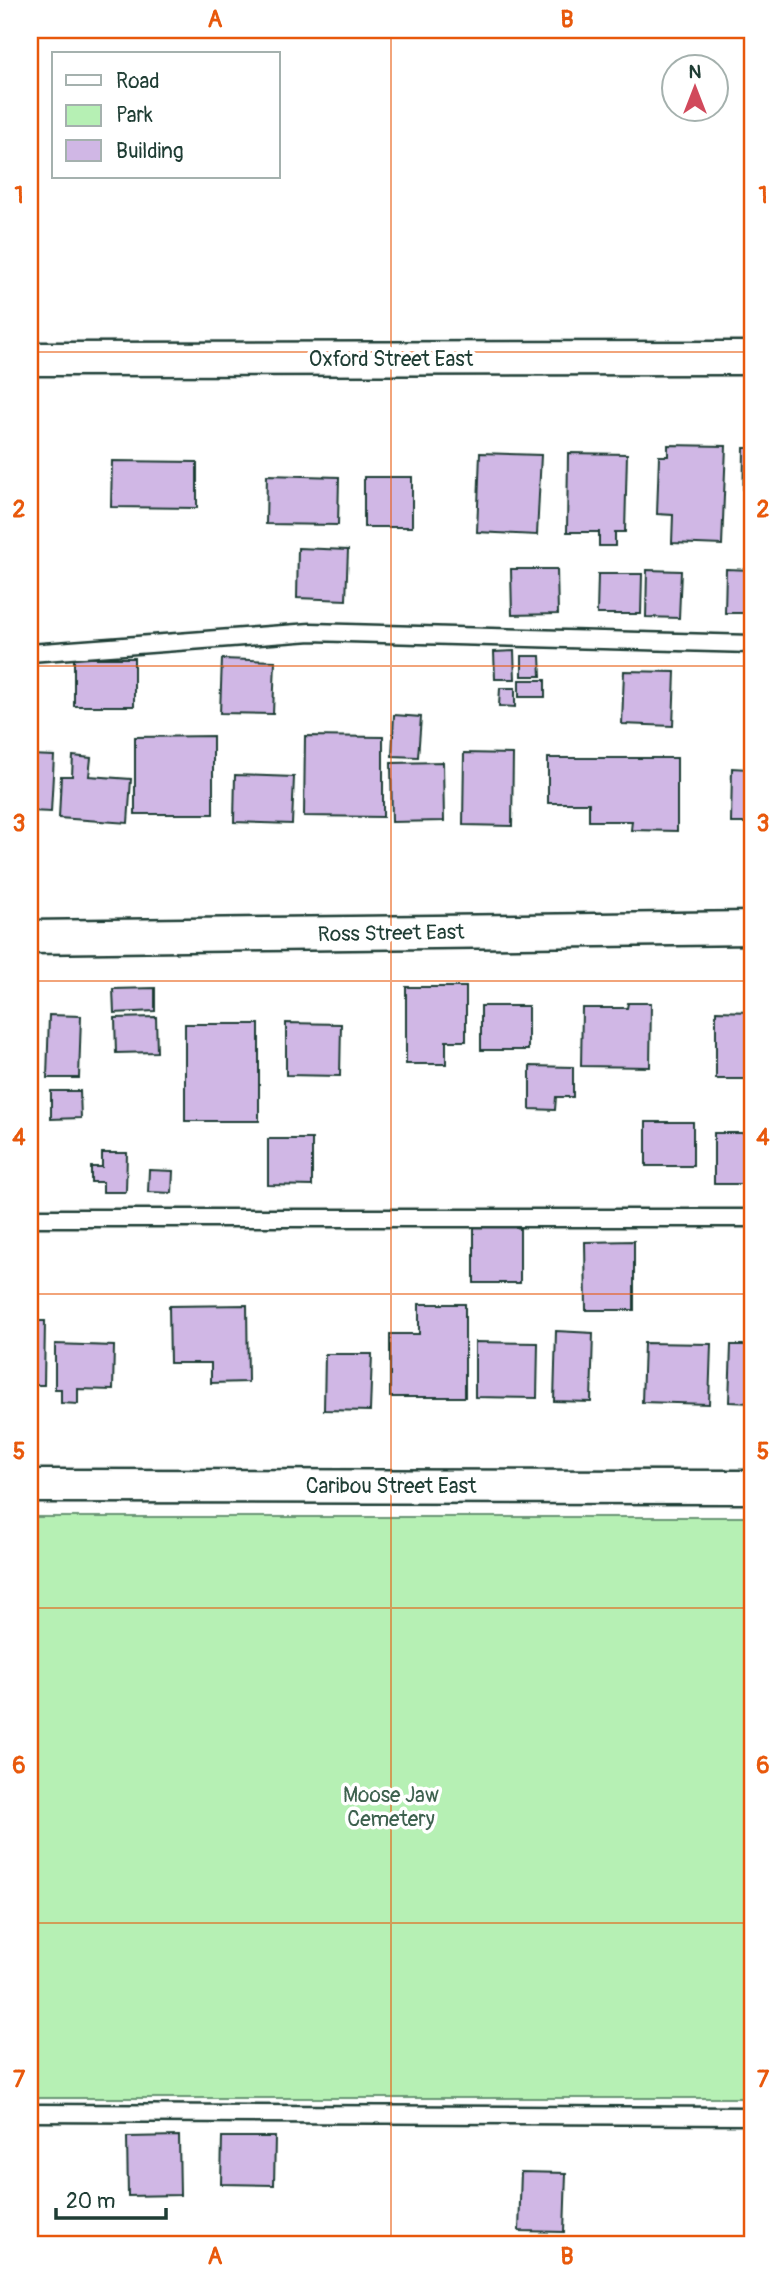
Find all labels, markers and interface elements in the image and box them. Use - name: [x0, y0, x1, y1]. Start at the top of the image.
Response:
- text: A: [208, 5, 223, 34]
- text: B: [560, 5, 574, 34]
- legend: [52, 52, 280, 178]
- north arrow: [660, 52, 730, 122]
- text: N: [689, 60, 702, 84]
- text: Road: [116, 68, 160, 95]
- text: Park: [116, 102, 153, 129]
- text: Building: [116, 138, 183, 165]
- text: 1: [15, 181, 24, 210]
- text: 1: [759, 181, 768, 210]
- street label: Oxford Street East: [309, 346, 474, 373]
- text: 2: [13, 495, 26, 524]
- text: 2: [757, 495, 770, 524]
- text: 3: [13, 809, 25, 838]
- text: 3: [757, 809, 769, 838]
- street label: Ross Street East: [317, 919, 465, 948]
- text: 4: [12, 1123, 26, 1152]
- text: 4: [756, 1123, 770, 1152]
- text: 5: [13, 1437, 25, 1466]
- text: 5: [757, 1437, 769, 1466]
- street label: Caribou Street East: [306, 1473, 477, 1500]
- text: 6: [12, 1751, 26, 1780]
- text: 6: [756, 1751, 770, 1780]
- park label: Moose Jaw Cemetery: [343, 1782, 439, 1833]
- text: 7: [13, 2065, 26, 2094]
- text: 7: [757, 2065, 770, 2094]
- scale bar: [56, 2177, 166, 2221]
- text: 20 m: [66, 2188, 115, 2215]
- text: A: [208, 2242, 223, 2271]
- text: B: [560, 2242, 574, 2271]

